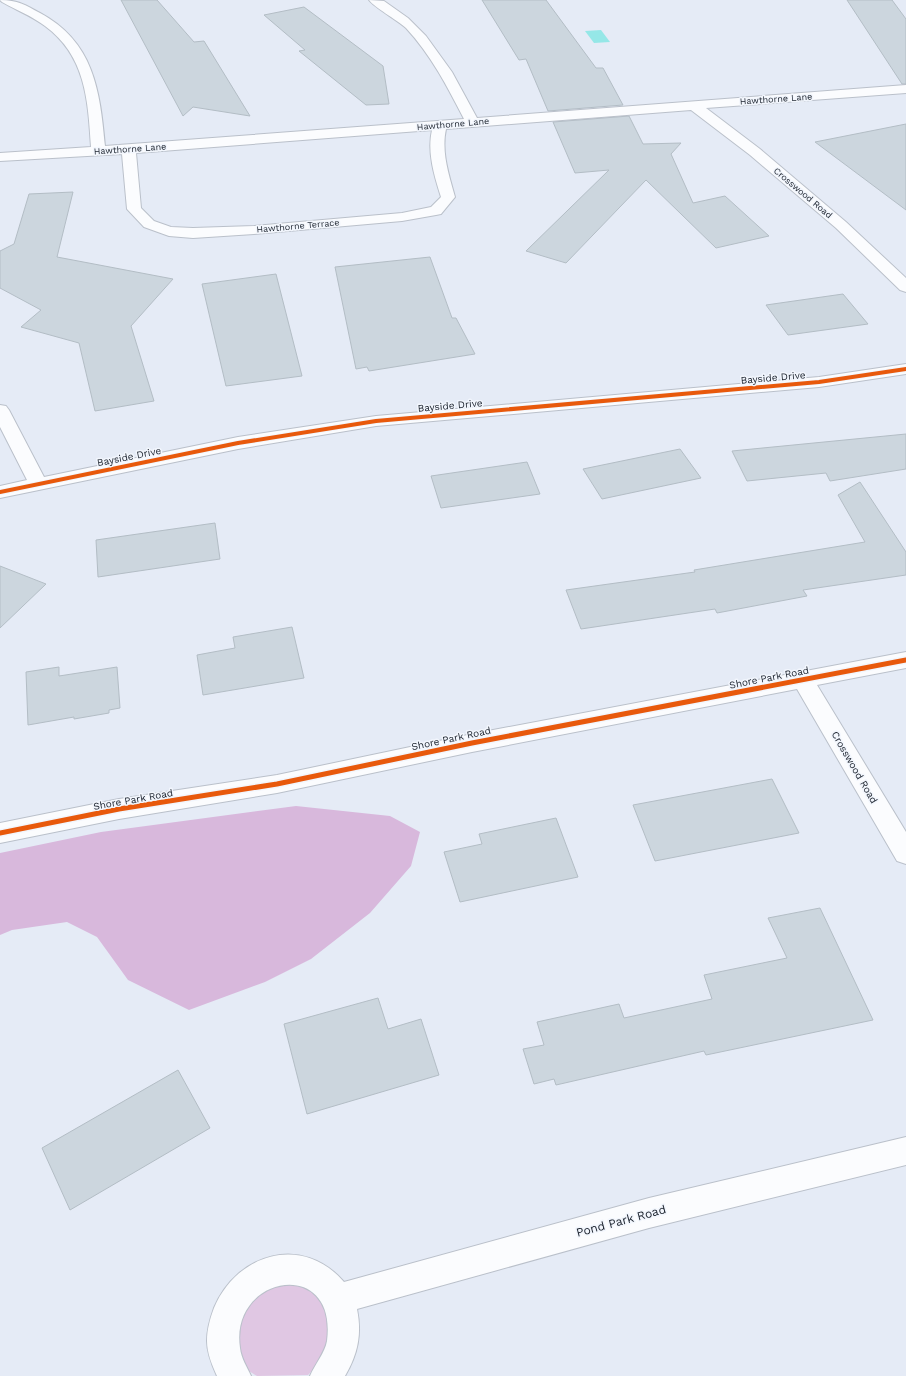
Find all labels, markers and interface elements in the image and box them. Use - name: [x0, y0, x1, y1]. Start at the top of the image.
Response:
- street label: Hawthorne Lane: [739, 91, 813, 107]
- street label: Hawthorne Lane: [416, 116, 490, 132]
- street label: Hawthorne Lane: [93, 141, 167, 157]
- street label: Crosswood Road: [772, 166, 834, 220]
- street label: Hawthorne Terrace: [256, 217, 340, 235]
- street label: Bayside Drive: [740, 369, 806, 386]
- street label: Bayside Drive: [417, 397, 483, 414]
- street label: Bayside Drive: [96, 445, 162, 468]
- street label: Shore Park Road: [728, 664, 810, 691]
- street label: Shore Park Road: [410, 725, 492, 752]
- street label: Crosswood Road: [829, 729, 880, 805]
- street label: Shore Park Road: [92, 787, 174, 812]
- street label: Pond Park Road: [575, 1202, 667, 1240]

